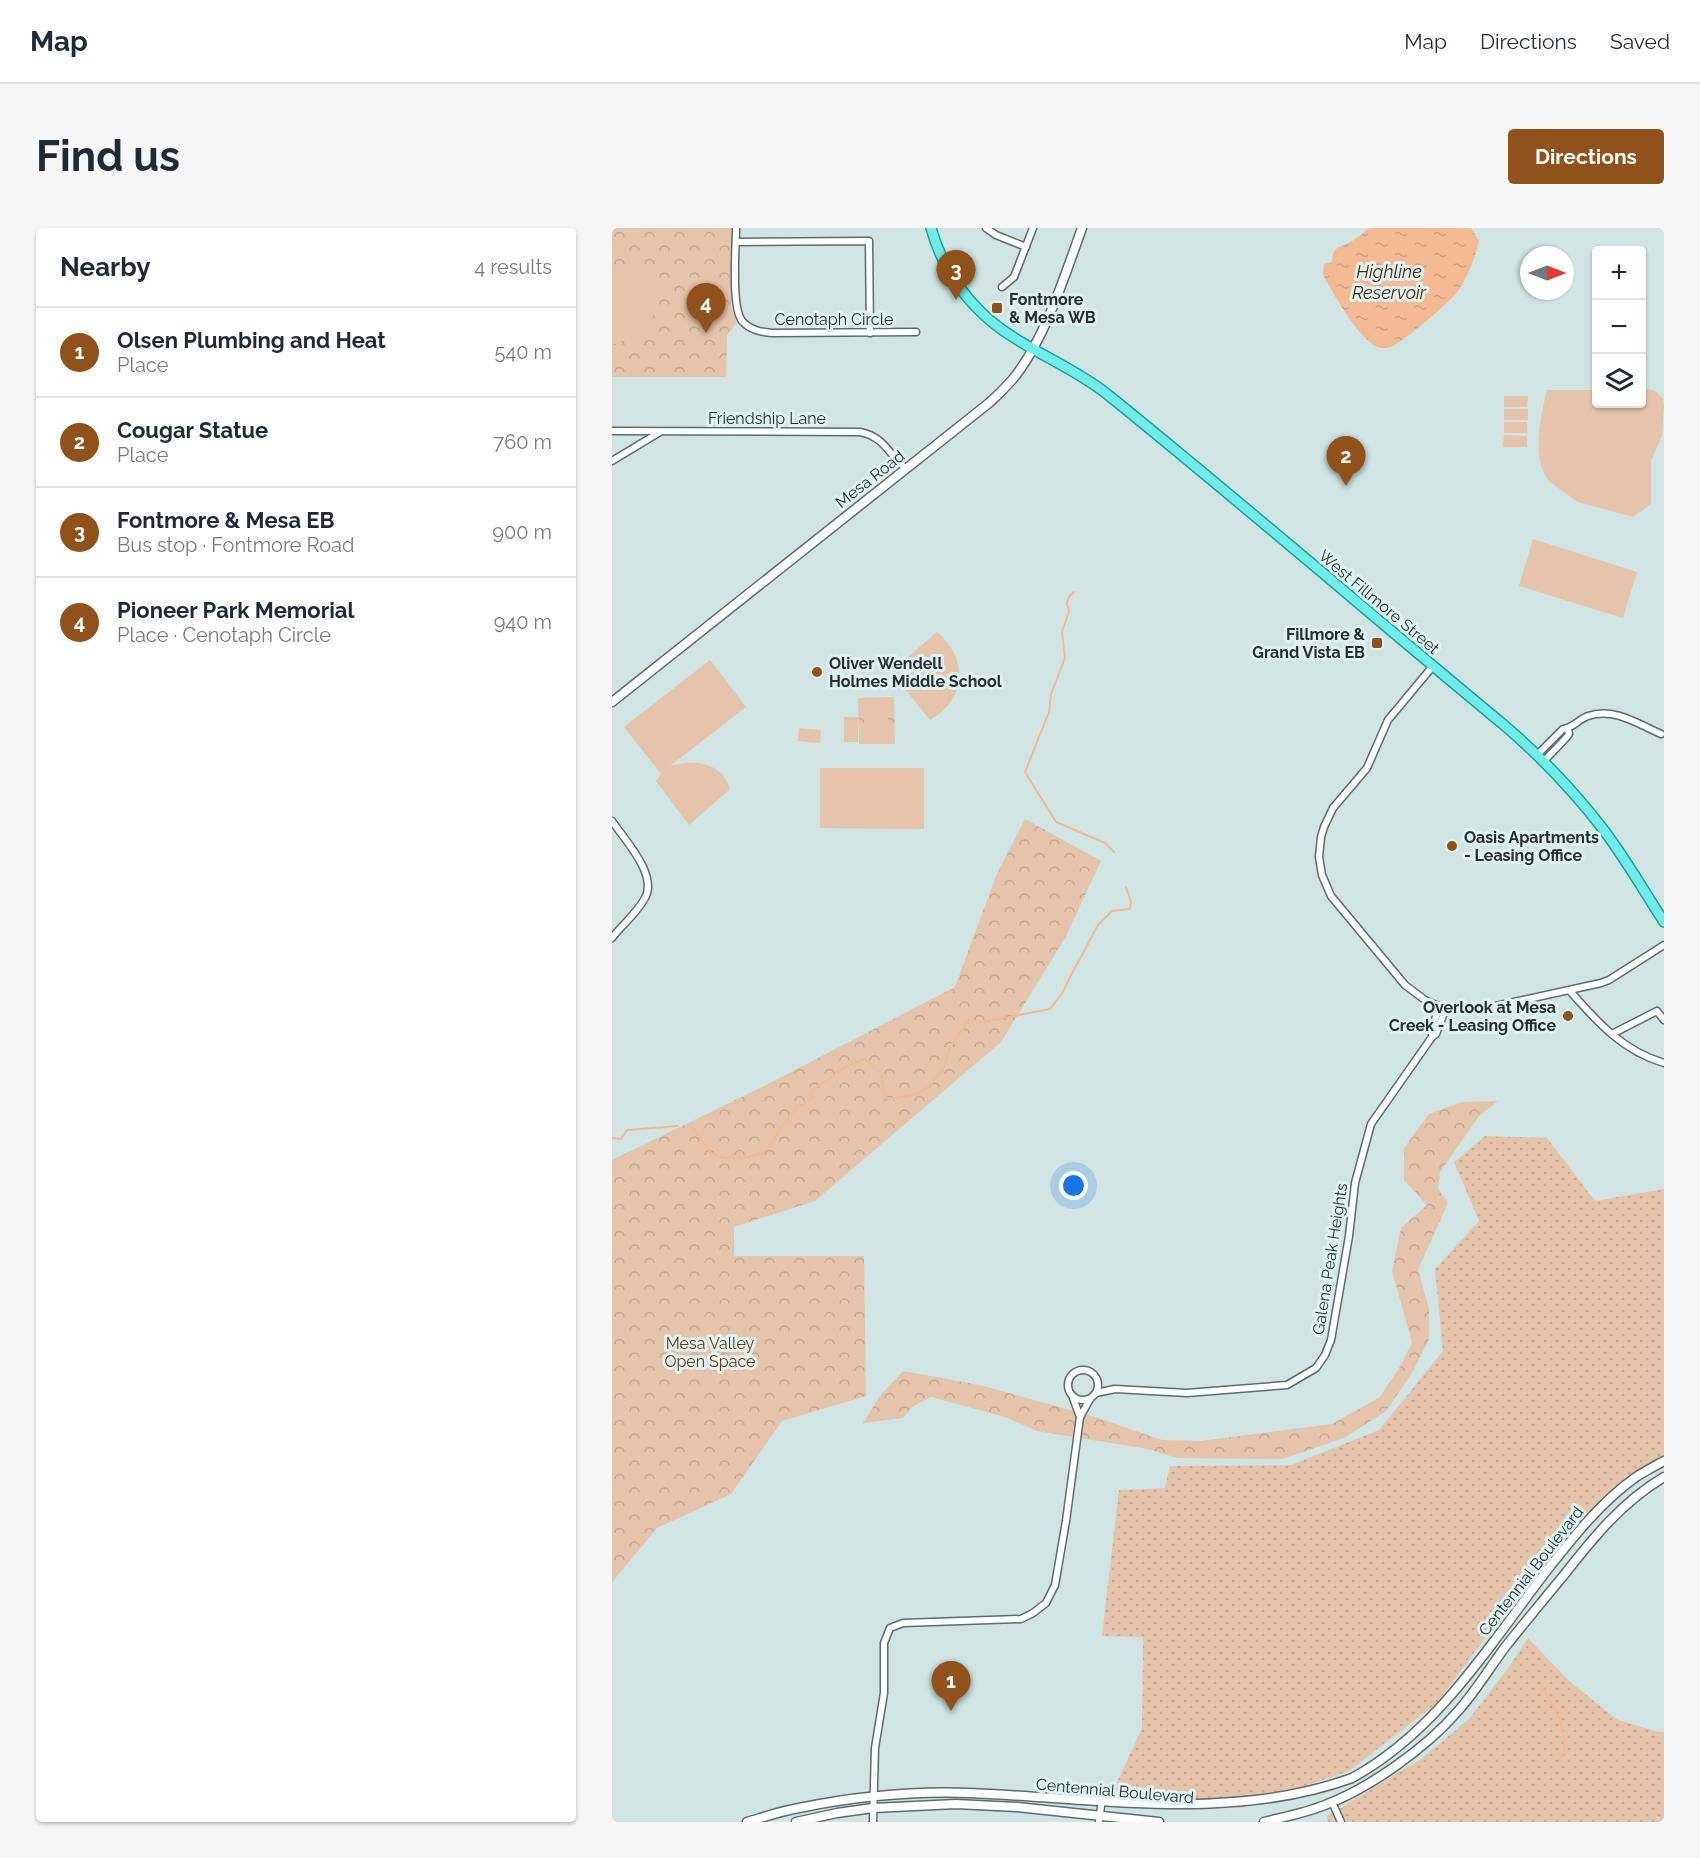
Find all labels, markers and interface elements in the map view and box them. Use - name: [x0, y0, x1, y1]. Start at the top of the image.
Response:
- text: Map: [30, 25, 88, 58]
- text: Map: [1404, 29, 1447, 54]
- text: Directions: [1480, 29, 1577, 54]
- text: Saved: [1610, 29, 1670, 54]
- button: Directions: [1508, 129, 1664, 184]
- text: Find us: [36, 132, 180, 181]
- north arrow: [1520, 246, 1574, 300]
- map controls: [1592, 246, 1646, 408]
- button: +: [1592, 246, 1646, 300]
- pin: 3: [936, 250, 976, 300]
- text: Nearby: [60, 252, 150, 282]
- text: 4 results: [474, 255, 552, 279]
- water label: Highline Reservoir: [1352, 261, 1427, 303]
- pin: 4: [686, 284, 725, 333]
- place label: Fontmore & Mesa WB: [1009, 290, 1096, 327]
- button: −: [1592, 300, 1646, 354]
- marker: Fontmore & Mesa WB: [990, 301, 1004, 315]
- street label: Cenotaph Circle: [775, 310, 893, 329]
- text: Olsen Plumbing and Heat: [117, 327, 386, 353]
- text: 1: [75, 340, 84, 364]
- text: 540 m: [494, 340, 552, 364]
- text: Place: [117, 353, 168, 377]
- button: layers: [1592, 354, 1646, 408]
- street label: Friendship Lane: [708, 409, 826, 428]
- text: Cougar Statue: [117, 417, 268, 443]
- text: 2: [74, 430, 85, 454]
- text: 760 m: [494, 430, 552, 454]
- pin: 2: [1326, 436, 1366, 486]
- text: Place: [117, 443, 168, 467]
- street label: Mesa Road: [832, 446, 908, 512]
- text: Fontmore & Mesa EB: [117, 507, 335, 533]
- text: 3: [74, 520, 85, 544]
- text: 900 m: [492, 520, 552, 544]
- text: Bus stop · Fontmore Road: [117, 533, 354, 557]
- street label: West Fillmore Street: [1315, 546, 1444, 658]
- text: Pioneer Park Memorial: [117, 597, 354, 623]
- text: 4: [74, 610, 85, 634]
- text: 940 m: [494, 610, 552, 634]
- text: Place · Cenotaph Circle: [117, 623, 331, 647]
- place label: Fillmore & Grand Vista EB: [1252, 625, 1366, 662]
- marker: Fillmore & Grand Vista EB: [1370, 636, 1384, 650]
- place label: Oliver Wendell Holmes Middle School: [829, 654, 1003, 691]
- marker: Oliver Wendell Holmes Middle School: [810, 665, 824, 679]
- place label: Oasis Apartments - Leasing Office: [1464, 828, 1599, 865]
- marker: Oasis Apartments - Leasing Office: [1445, 839, 1459, 853]
- place label: Overlook at Mesa Creek - Leasing Office: [1389, 998, 1556, 1035]
- marker: Overlook at Mesa Creek - Leasing Office: [1561, 1009, 1575, 1023]
- your location: [1059, 1171, 1088, 1200]
- street label: Galena Peak Heights: [1309, 1182, 1351, 1336]
- park label: Mesa Valley Open Space: [664, 1334, 756, 1371]
- street label: Centennial Boulevard: [1475, 1503, 1587, 1639]
- pin: 1: [932, 1662, 970, 1711]
- street label: Centennial Boulevard: [1035, 1775, 1195, 1807]

